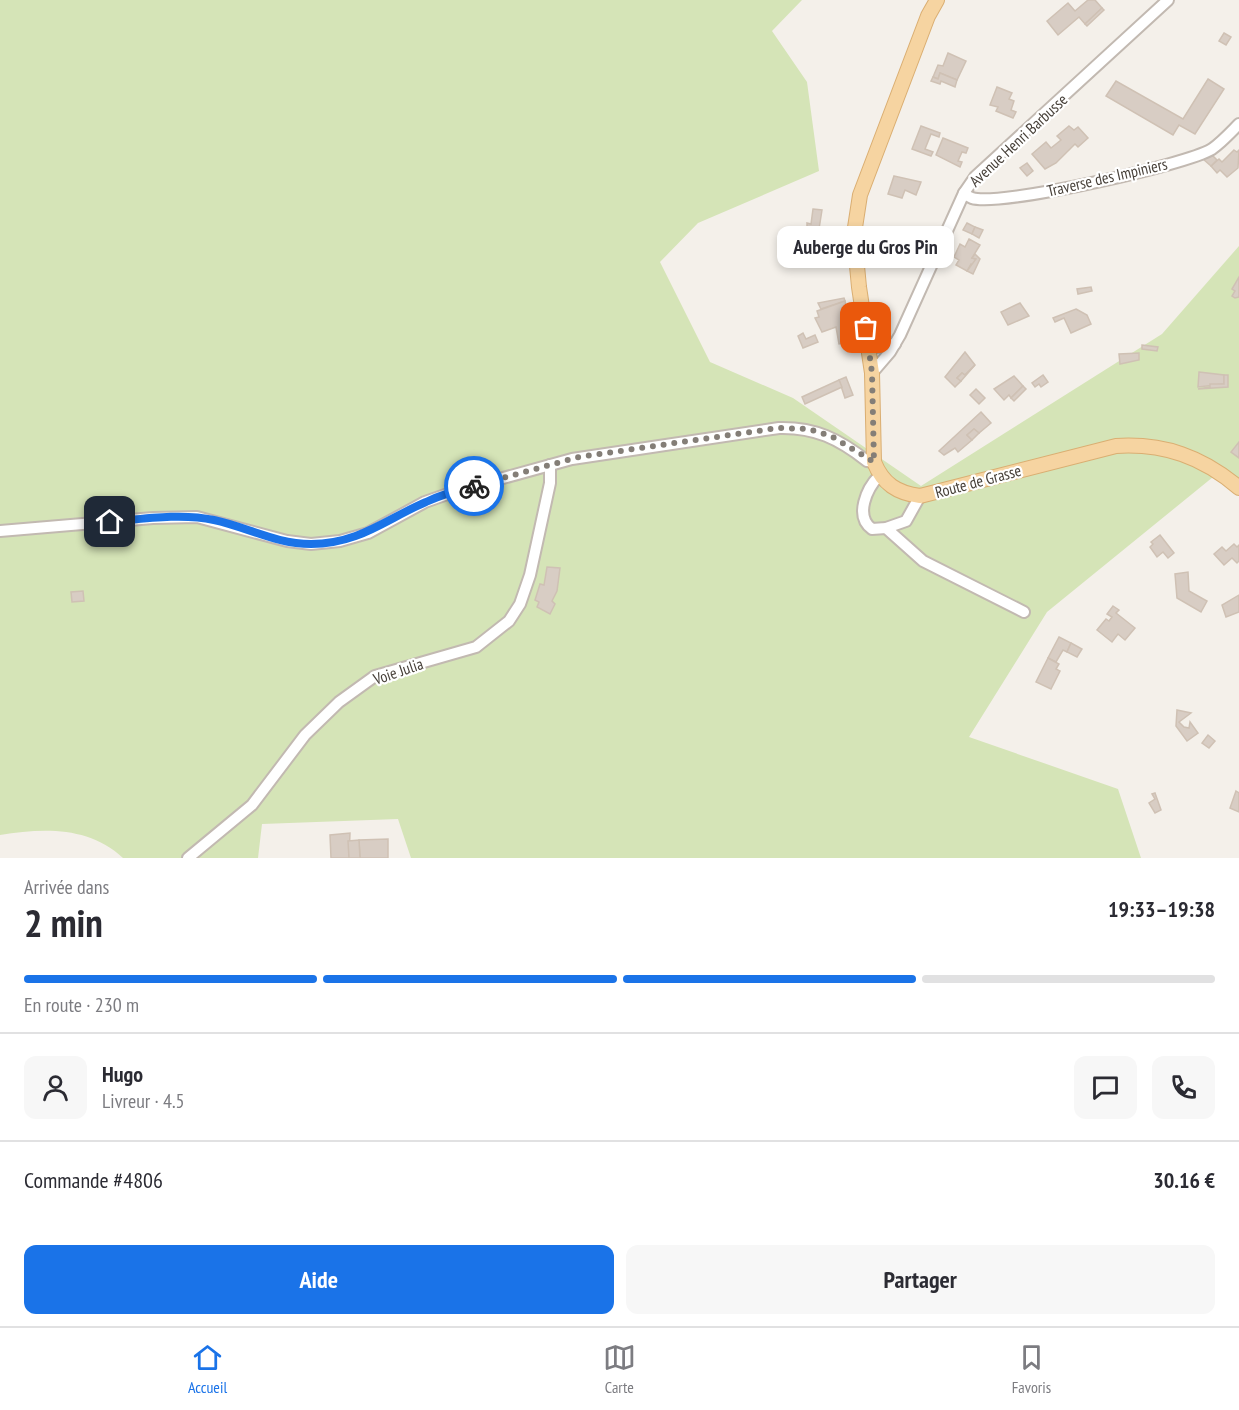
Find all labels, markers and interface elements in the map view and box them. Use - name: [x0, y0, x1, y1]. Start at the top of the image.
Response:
- street label: Avenue Henri Barbusse: [965, 89, 1071, 191]
- street label: Traverse des Impiniers: [1045, 153, 1169, 201]
- callout: Auberge du Gros Pin: [778, 226, 954, 268]
- text: Auberge du Gros Pin: [793, 234, 938, 260]
- pin: [840, 302, 891, 353]
- icon: bag: [849, 311, 882, 344]
- courier: [444, 456, 504, 516]
- street label: Route de Grasse: [933, 460, 1023, 502]
- icon: bike: [458, 470, 491, 503]
- pin: [84, 496, 135, 547]
- icon: home: [93, 505, 126, 538]
- street label: Voie Julia: [369, 653, 426, 689]
- text: Arrivée dans: [24, 874, 109, 900]
- text: 19:33–19:38: [1108, 895, 1215, 923]
- text: 2 min: [24, 897, 103, 948]
- text: En route · 230 m: [24, 992, 139, 1018]
- button: person: [24, 1056, 87, 1119]
- button: chat: [1074, 1056, 1137, 1119]
- button: phone: [1152, 1056, 1215, 1119]
- text: Hugo: [102, 1060, 143, 1088]
- text: Livreur · 4.5: [102, 1088, 185, 1114]
- text: Commande #4806: [24, 1166, 163, 1194]
- text: 30.16 €: [1153, 1166, 1215, 1194]
- button: Aide: [24, 1245, 614, 1314]
- button: Partager: [626, 1245, 1215, 1314]
- tab: Accueil: [188, 1341, 227, 1397]
- tab: Carte: [603, 1341, 636, 1397]
- tab: Favoris: [1012, 1341, 1051, 1397]

